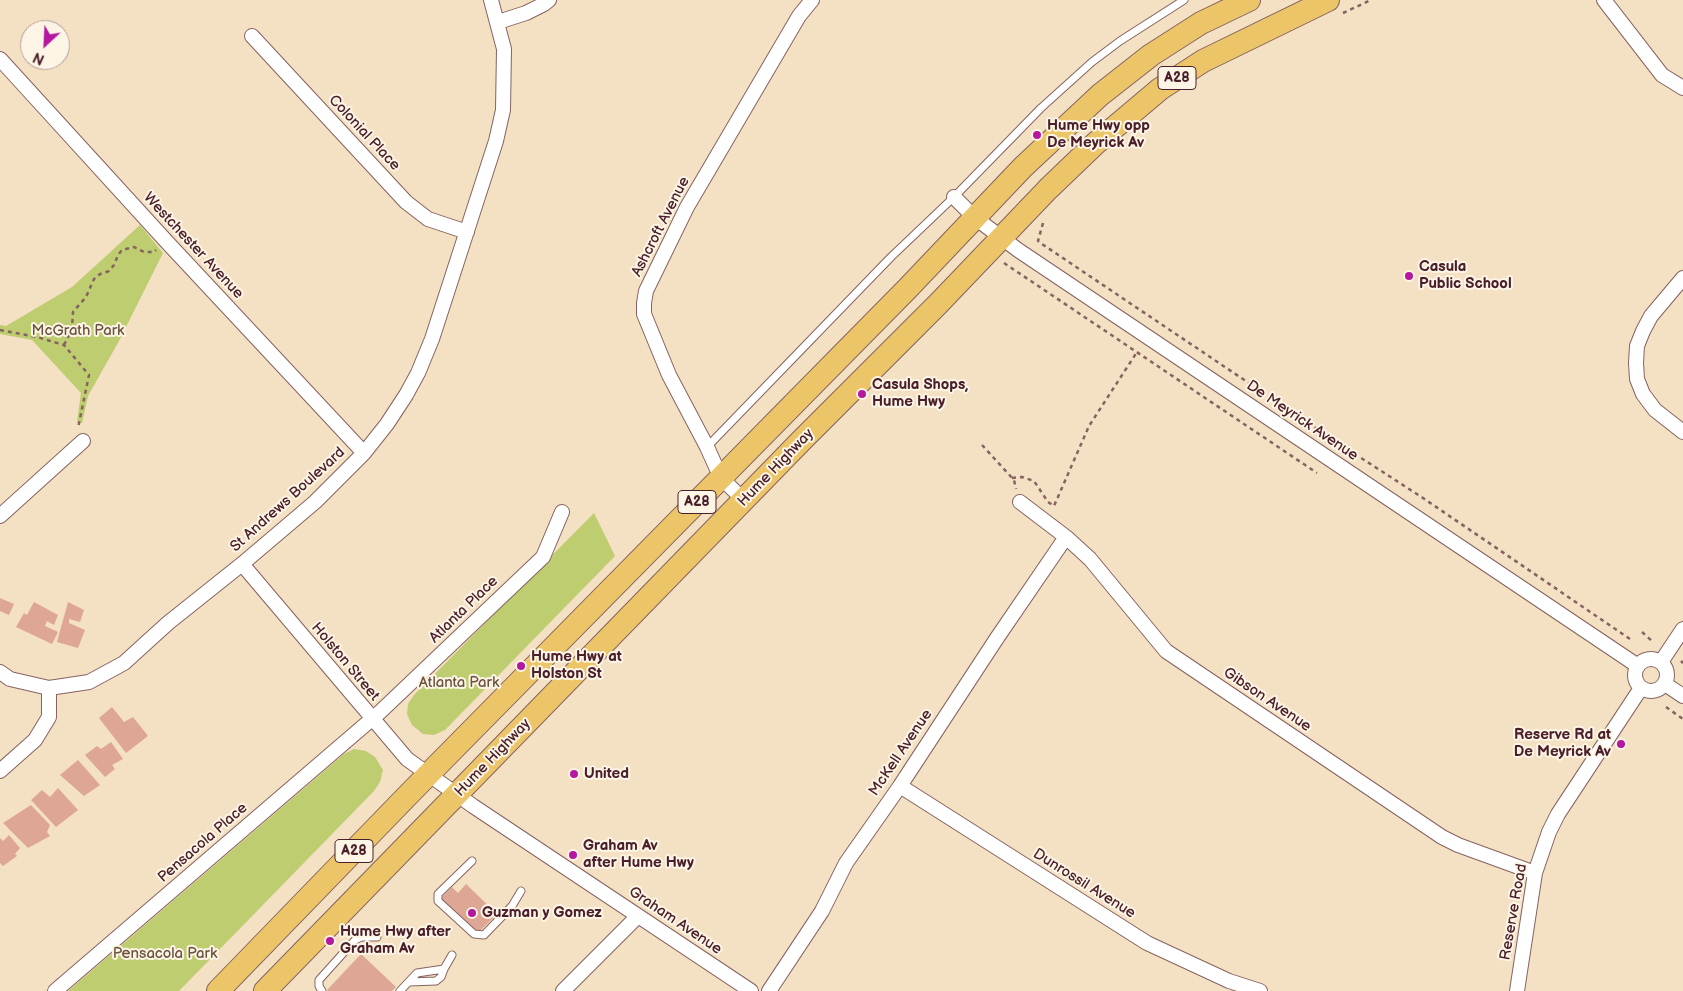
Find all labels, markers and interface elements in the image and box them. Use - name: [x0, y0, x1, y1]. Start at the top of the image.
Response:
- north arrow: [20, 20, 70, 70]
- text: N: [31, 48, 47, 68]
- road number: A28: [1158, 66, 1196, 90]
- street label: Colonial Place: [324, 91, 404, 175]
- place label: Hume Hwy opp De Meyrick Av: [1047, 117, 1150, 152]
- marker: Hume Hwy opp De Meyrick Av: [1031, 129, 1043, 141]
- street label: Ashcroft Avenue: [628, 174, 694, 280]
- street label: Westchester Avenue: [139, 189, 247, 303]
- place label: Casula Public School: [1419, 258, 1512, 293]
- marker: Casula Public School: [1403, 270, 1415, 282]
- park label: McGrath Park: [32, 322, 124, 340]
- place label: Casula Shops, Hume Hwy: [872, 376, 968, 411]
- street label: De Meyrick Avenue: [1243, 377, 1361, 465]
- marker: Casula Shops, Hume Hwy: [856, 388, 868, 400]
- street label: Hume Highway: [734, 425, 818, 511]
- street label: St Andrews Boulevard: [227, 444, 349, 556]
- road number: A28: [678, 491, 716, 514]
- street label: Atlanta Place: [426, 573, 502, 647]
- street label: Holston Street: [307, 619, 383, 705]
- place label: Hume Hwy at Holston St: [531, 648, 622, 683]
- marker: Hume Hwy at Holston St: [515, 660, 527, 672]
- street label: Gibson Avenue: [1220, 664, 1314, 736]
- park label: Atlanta Park: [419, 674, 499, 692]
- street label: McKell Avenue: [865, 706, 937, 800]
- street label: Hume Highway: [451, 715, 535, 801]
- place label: Reserve Rd at De Meyrick Av: [1514, 726, 1611, 761]
- marker: Reserve Rd at De Meyrick Av: [1615, 738, 1627, 750]
- place label: United: [584, 765, 629, 783]
- marker: United: [568, 768, 580, 780]
- street label: Pensacola Place: [155, 799, 251, 887]
- place label: Graham Av after Hume Hwy: [583, 837, 694, 872]
- road number: A28: [335, 839, 373, 862]
- street label: Dunrossil Avenue: [1029, 845, 1139, 923]
- marker: Graham Av after Hume Hwy: [567, 849, 579, 861]
- street label: Reserve Road: [1497, 862, 1531, 962]
- street label: Graham Avenue: [625, 883, 725, 959]
- place label: Guzman y Gomez: [482, 904, 602, 922]
- marker: Guzman y Gomez: [466, 907, 478, 919]
- place label: Hume Hwy after Graham Av: [340, 923, 451, 958]
- marker: Hume Hwy after Graham Av: [324, 935, 336, 947]
- park label: Pensacola Park: [113, 945, 217, 963]

